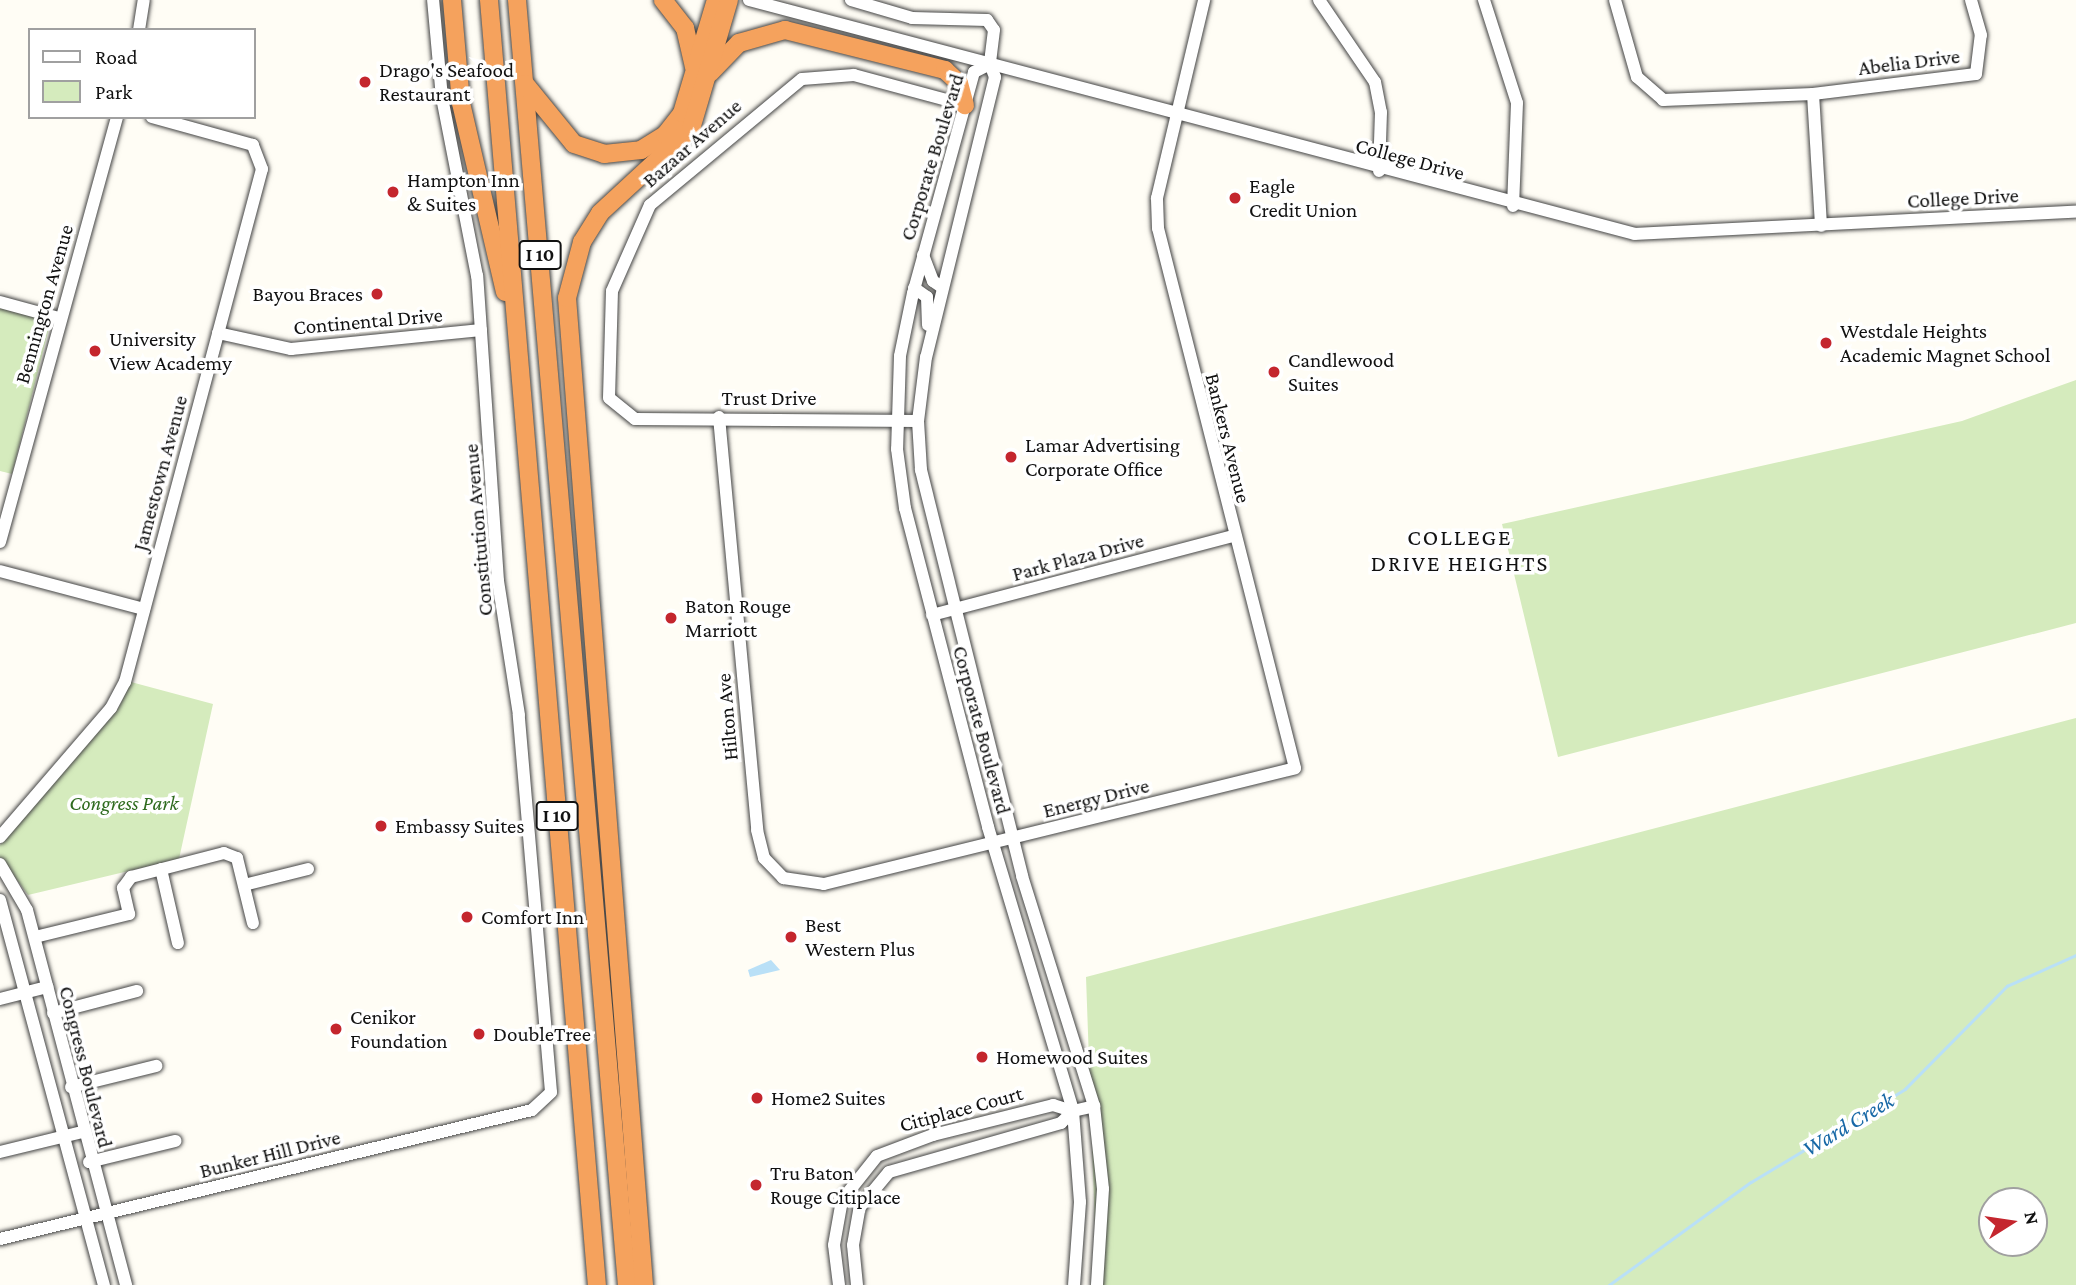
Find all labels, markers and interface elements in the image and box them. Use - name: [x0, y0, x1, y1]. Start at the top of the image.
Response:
- legend: [28, 28, 256, 119]
- street label: Abelia Drive: [1857, 43, 1961, 81]
- text: Road: [95, 45, 138, 69]
- place label: Drago's Seafood Restaurant: [379, 57, 514, 107]
- street label: Corporate Boulevard: [895, 70, 969, 244]
- marker: Drago's Seafood Restaurant: [357, 74, 373, 90]
- text: Park: [95, 80, 132, 104]
- street label: Bazaar Avenue: [637, 93, 747, 193]
- street label: College Drive: [1353, 132, 1467, 186]
- place label: Hampton Inn & Suites: [407, 167, 520, 217]
- place label: Eagle Credit Union: [1249, 173, 1357, 223]
- street label: College Drive: [1906, 182, 2020, 214]
- marker: Hampton Inn & Suites: [385, 184, 401, 200]
- marker: Eagle Credit Union: [1227, 190, 1243, 206]
- street label: Bennington Avenue: [9, 221, 79, 387]
- road number: I 10: [517, 240, 563, 270]
- place label: Bayou Braces: [253, 281, 363, 307]
- marker: Bayou Braces: [369, 286, 385, 302]
- street label: Continental Drive: [292, 302, 444, 340]
- place label: Westdale Heights Academic Magnet School: [1840, 318, 2050, 368]
- place label: University View Academy: [109, 326, 232, 376]
- marker: Westdale Heights Academic Magnet School: [1818, 335, 1834, 351]
- marker: University View Academy: [87, 343, 103, 359]
- place label: Candlewood Suites: [1288, 347, 1394, 397]
- marker: Candlewood Suites: [1266, 364, 1282, 380]
- street label: Bankers Avenue: [1200, 370, 1256, 506]
- street label: Trust Drive: [722, 385, 816, 411]
- street label: Jamestown Avenue: [127, 392, 193, 554]
- place label: Lamar Advertising Corporate Office: [1025, 432, 1180, 482]
- street label: Constitution Avenue: [458, 443, 498, 617]
- marker: Lamar Advertising Corporate Office: [1003, 449, 1019, 465]
- district label: COLLEGE DRIVE HEIGHTS: [1372, 523, 1548, 577]
- street label: Park Plaza Drive: [1009, 527, 1147, 587]
- place label: Baton Rouge Marriott: [685, 593, 791, 643]
- marker: Baton Rouge Marriott: [663, 610, 679, 626]
- street label: Corporate Boulevard: [947, 643, 1017, 817]
- street label: Hilton Ave: [711, 672, 743, 762]
- street label: Energy Drive: [1040, 773, 1152, 823]
- park label: Congress Park: [69, 790, 179, 816]
- road number: I 10: [534, 800, 580, 832]
- place label: Embassy Suites: [395, 813, 525, 839]
- marker: Embassy Suites: [373, 818, 389, 834]
- place label: Comfort Inn: [481, 904, 584, 930]
- marker: Comfort Inn: [459, 909, 475, 925]
- place label: Best Western Plus: [805, 912, 915, 962]
- marker: Best Western Plus: [783, 929, 799, 945]
- street label: Congress Boulevard: [54, 983, 118, 1151]
- place label: Cenikor Foundation: [350, 1004, 448, 1054]
- marker: Cenikor Foundation: [328, 1021, 344, 1037]
- place label: DoubleTree: [493, 1021, 591, 1047]
- marker: DoubleTree: [471, 1026, 487, 1042]
- place label: Homewood Suites: [996, 1044, 1148, 1070]
- marker: Homewood Suites: [974, 1049, 990, 1065]
- street label: Citiplace Court: [897, 1080, 1025, 1138]
- place label: Home2 Suites: [771, 1085, 886, 1111]
- water label: Ward Creek: [1797, 1086, 1899, 1162]
- marker: Home2 Suites: [749, 1090, 765, 1106]
- street label: Bunker Hill Drive: [197, 1124, 343, 1184]
- place label: Tru Baton Rouge Citiplace: [770, 1160, 901, 1210]
- marker: Tru Baton Rouge Citiplace: [748, 1177, 764, 1193]
- north arrow: [1978, 1187, 2048, 1257]
- text: N: [2020, 1209, 2044, 1226]

